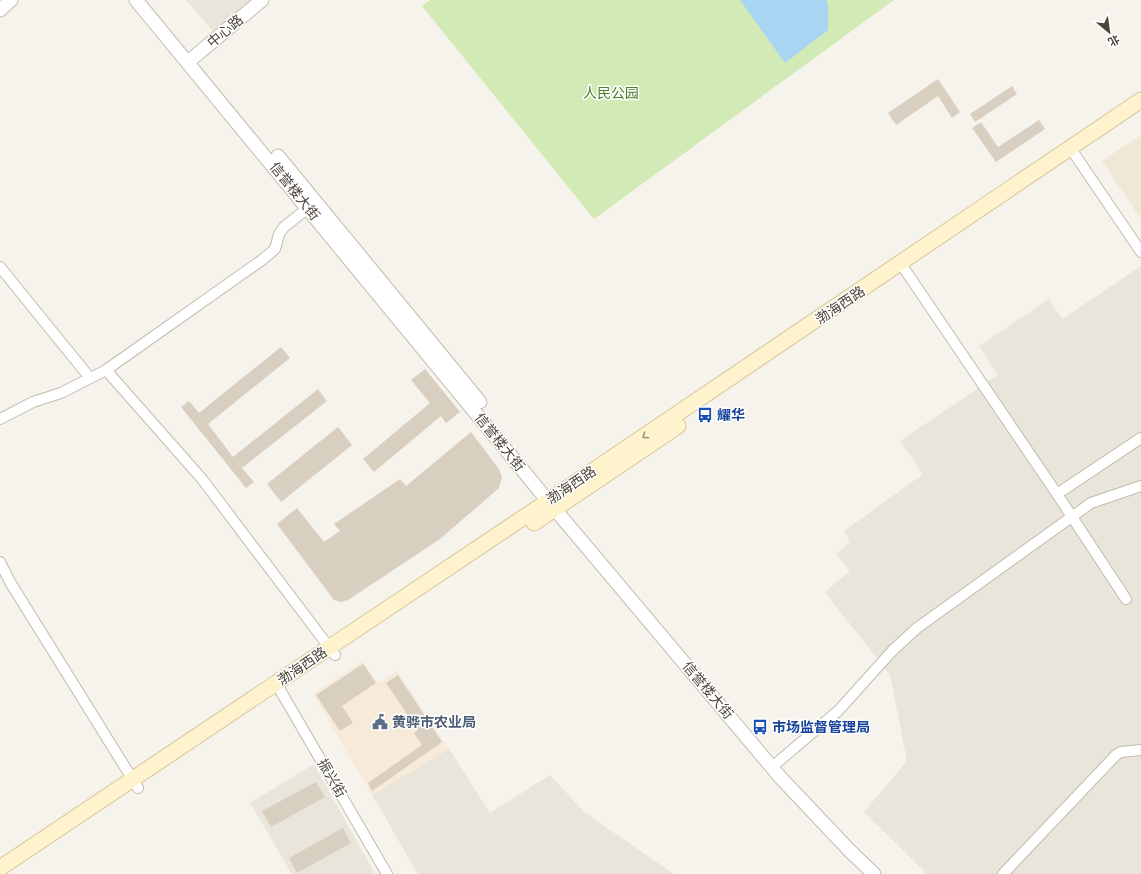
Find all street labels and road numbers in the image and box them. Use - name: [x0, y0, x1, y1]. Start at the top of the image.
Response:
- street label: 中心路: [203, 11, 247, 51]
- street label: 信誉楼大街: [266, 158, 324, 224]
- street label: 渤海西路: [812, 282, 868, 328]
- street label: 信誉楼大街: [471, 409, 529, 475]
- street label: 渤海西路: [543, 462, 599, 508]
- street label: 渤海西路: [274, 643, 330, 689]
- street label: 信誉楼大街: [679, 657, 737, 723]
- street label: 振兴街: [314, 755, 350, 801]

